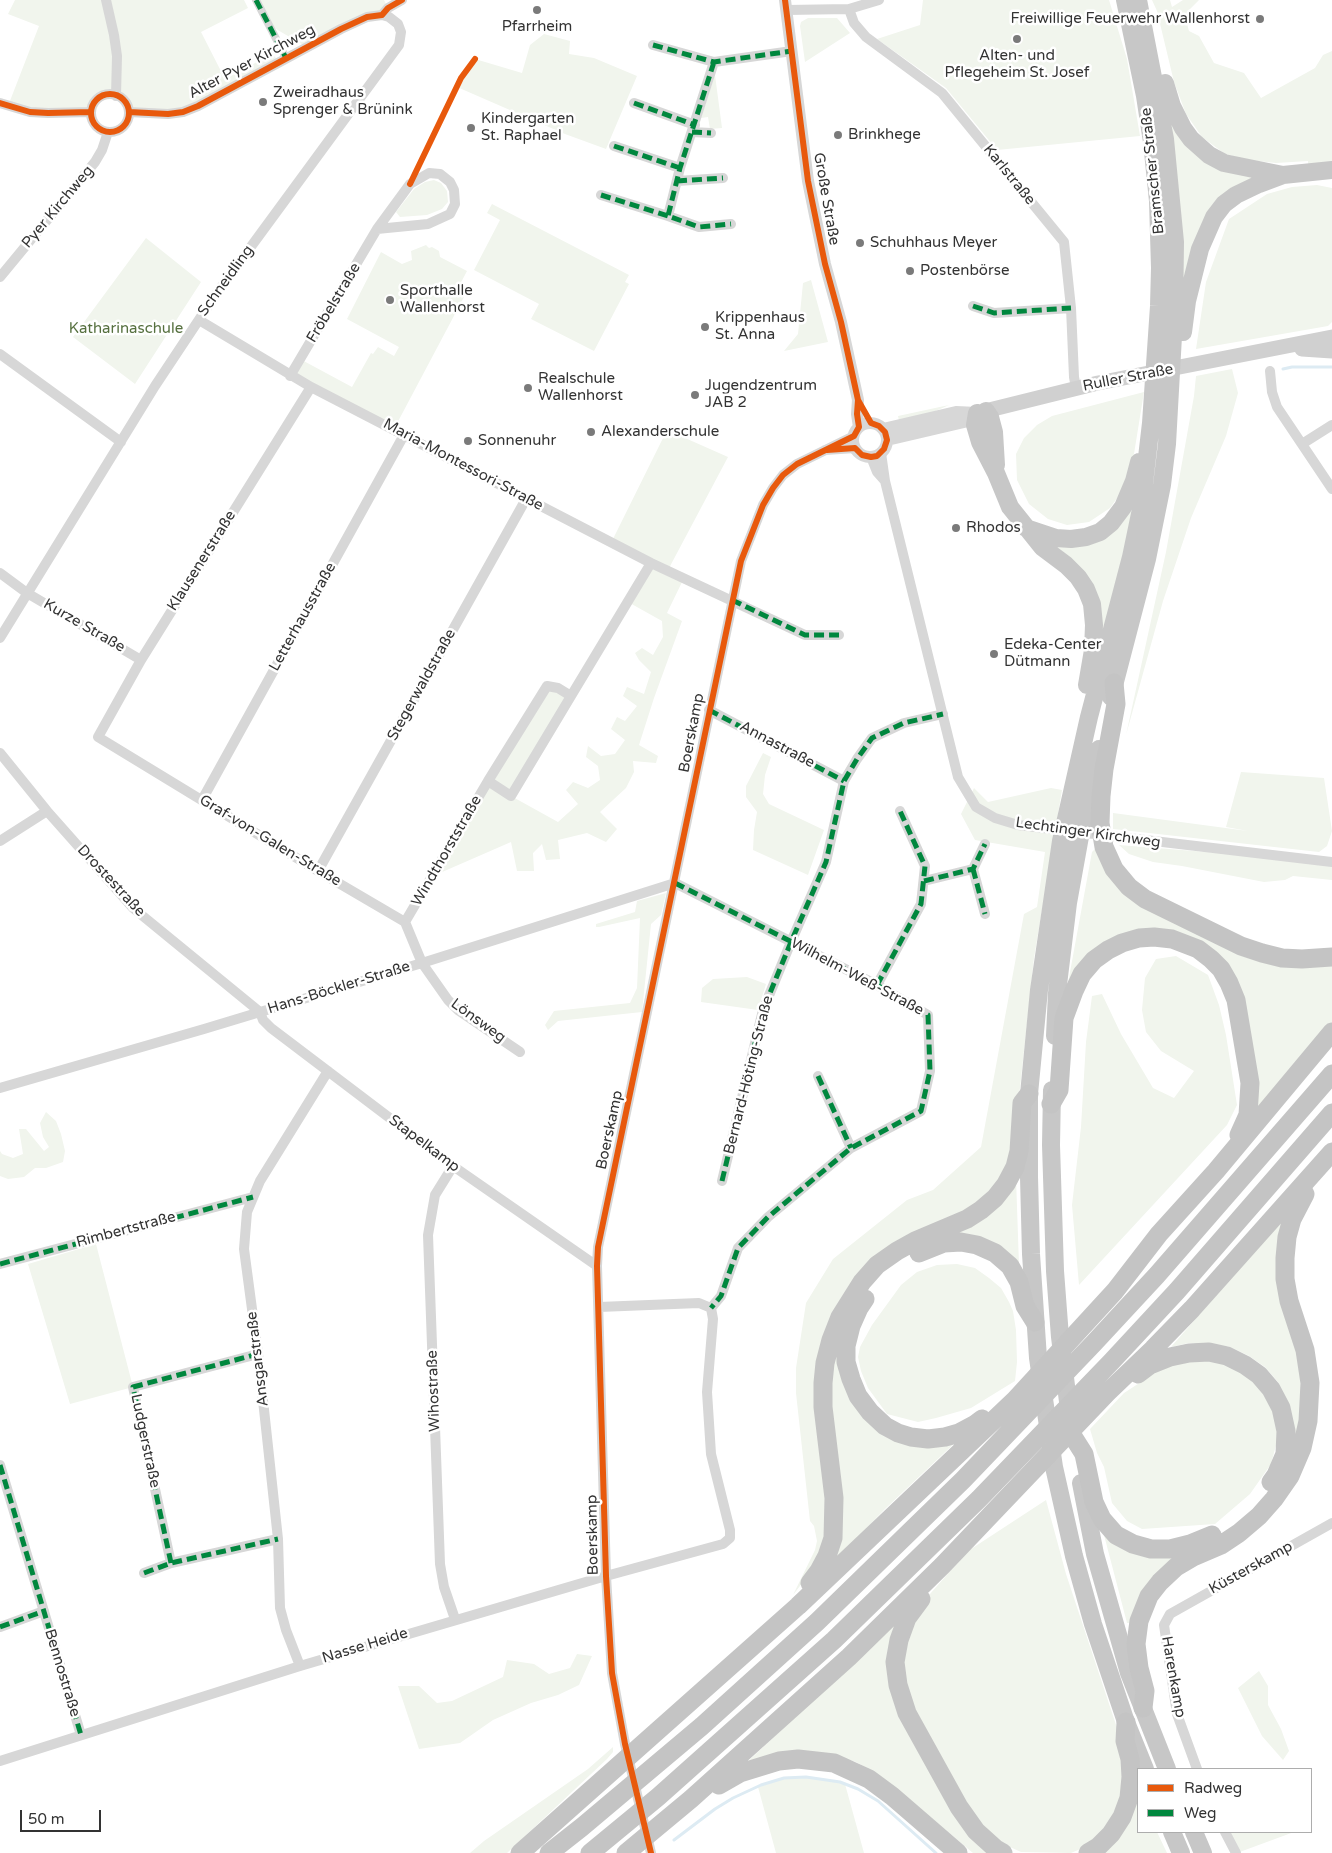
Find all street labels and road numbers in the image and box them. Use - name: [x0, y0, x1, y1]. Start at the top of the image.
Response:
- street label: Alter Pyer Kirchweg: [186, 21, 318, 103]
- street label: Bramscher Straße: [1137, 107, 1169, 235]
- street label: Karlstraße: [979, 141, 1039, 209]
- street label: Große Straße: [809, 151, 843, 247]
- street label: Pyer Kirchweg: [18, 162, 98, 252]
- street label: Schneidling: [194, 242, 258, 320]
- street label: Fröbelstraße: [303, 260, 365, 346]
- street label: Ruller Straße: [1081, 360, 1175, 396]
- street label: Maria-Montessori-Straße: [380, 415, 546, 515]
- street label: Klausenerstraße: [164, 507, 240, 615]
- street label: Letterhausstraße: [266, 560, 340, 674]
- street label: Kurze Straße: [40, 595, 128, 657]
- street label: Stegerwaldstraße: [384, 626, 460, 744]
- street label: Boerskamp: [675, 692, 709, 774]
- street label: Annastraße: [736, 718, 818, 772]
- street label: Graf-von-Galen-Straße: [196, 792, 344, 890]
- street label: Windthorststraße: [408, 793, 486, 909]
- street label: Lechtinger Kirchweg: [1014, 814, 1162, 852]
- street label: Drostestraße: [73, 841, 149, 921]
- street label: Wilhelm-Weß-Straße: [787, 934, 927, 1020]
- street label: Hans-Böckler-Straße: [266, 958, 412, 1018]
- street label: Bernard-Höting-Straße: [721, 994, 777, 1156]
- street label: Lönsweg: [447, 995, 509, 1047]
- street label: Boerskamp: [593, 1089, 627, 1171]
- street label: Stapelkamp: [385, 1111, 463, 1177]
- street label: Rimbertstraße: [74, 1208, 178, 1252]
- street label: Ansgarstraße: [243, 1310, 273, 1408]
- street label: Wihostraße: [424, 1350, 444, 1432]
- street label: Ludgerstraße: [126, 1392, 164, 1490]
- street label: Boerskamp: [583, 1495, 603, 1575]
- street label: Küsterskamp: [1206, 1538, 1296, 1598]
- street label: Nasse Heide: [320, 1624, 410, 1668]
- street label: Bennostraße: [40, 1627, 84, 1719]
- street label: Harenkamp: [1157, 1635, 1189, 1719]

